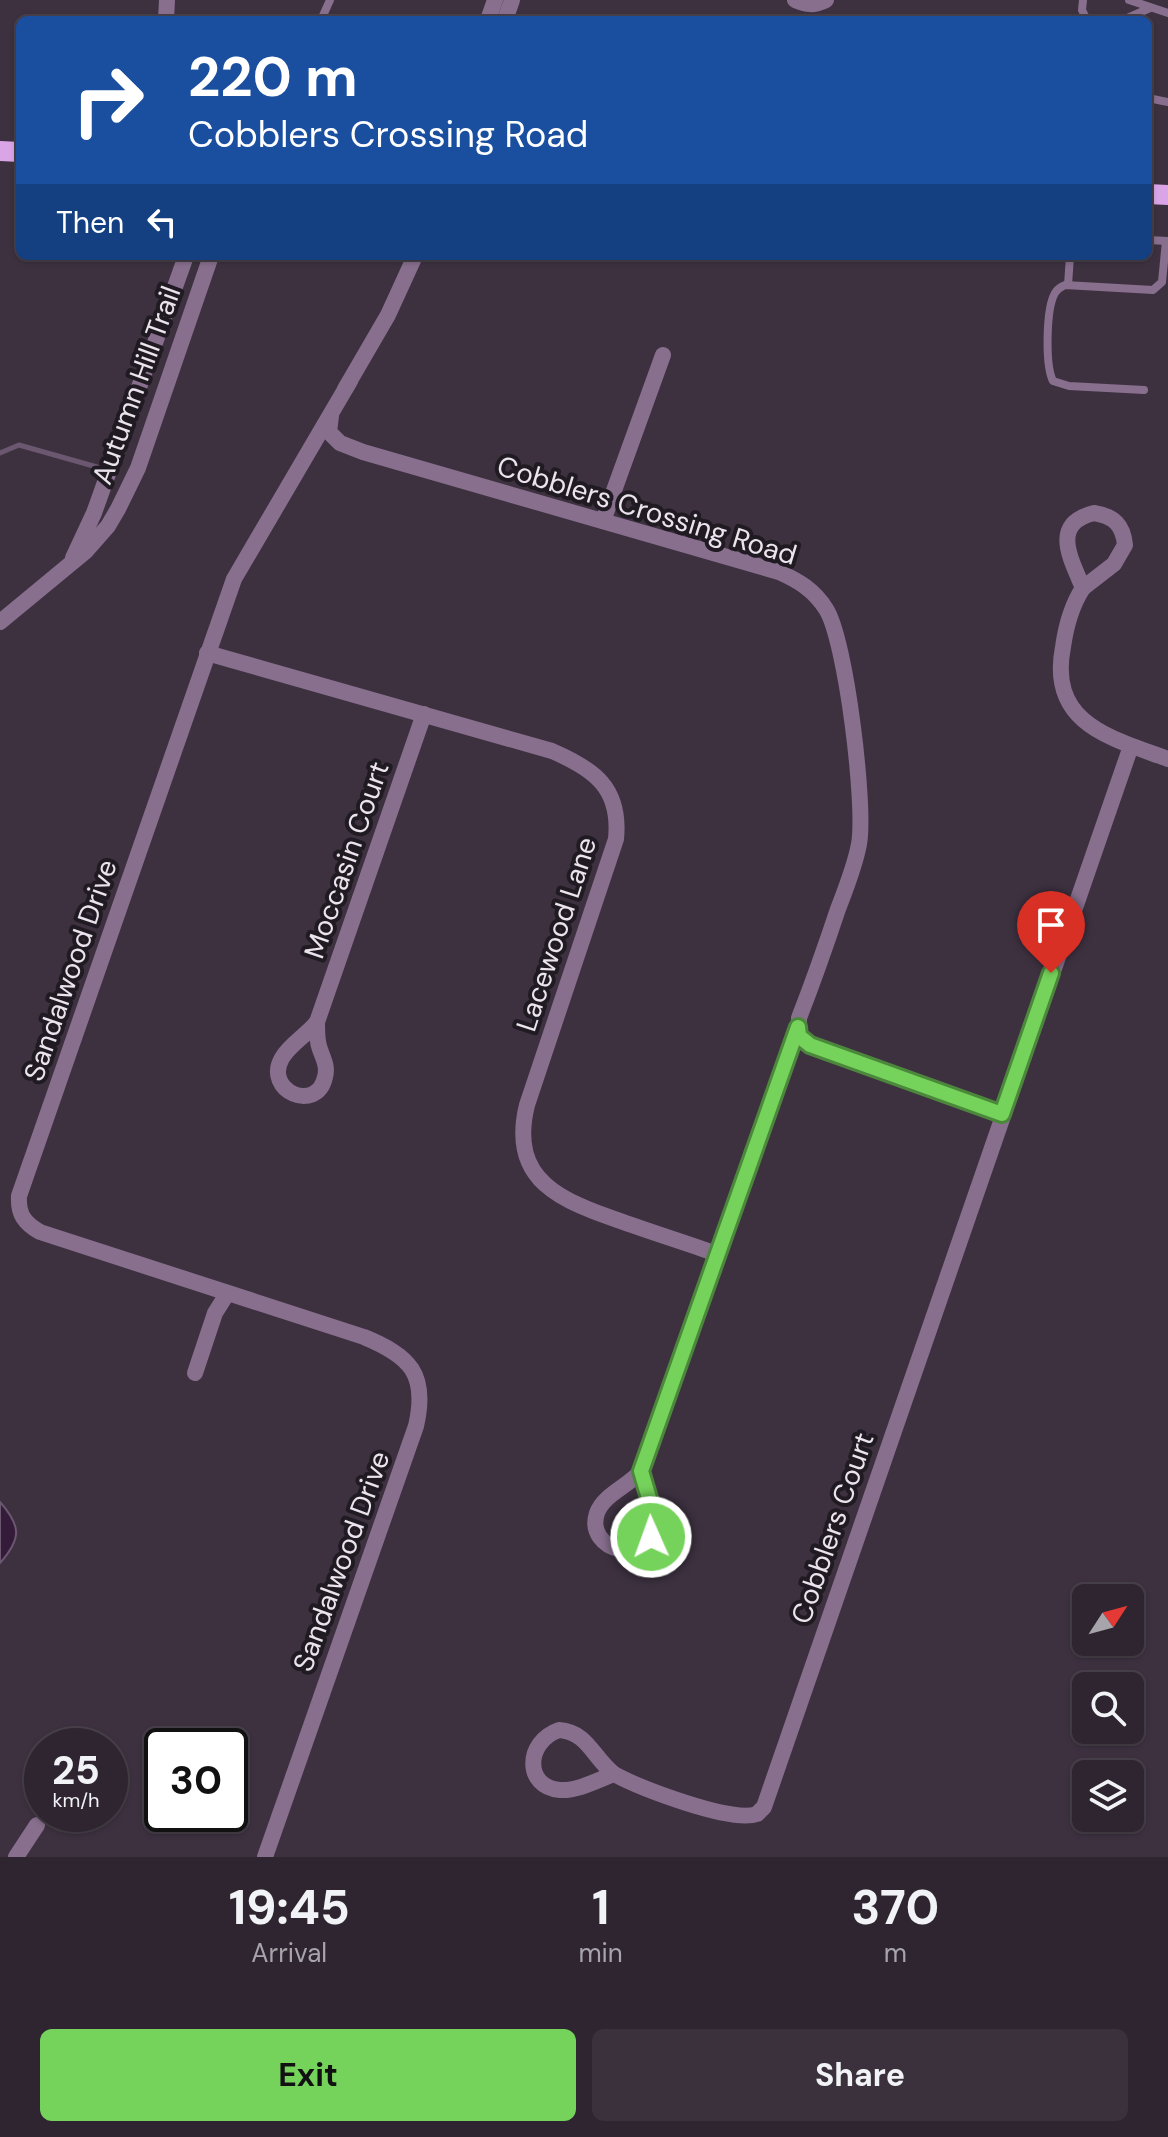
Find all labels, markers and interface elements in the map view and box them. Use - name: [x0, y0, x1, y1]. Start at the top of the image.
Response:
- text: 220 m: [188, 40, 358, 113]
- icon: right: [56, 48, 160, 152]
- text: Cobblers Crossing Road: [188, 111, 588, 158]
- icon: left: [140, 200, 184, 244]
- text: Then: [56, 203, 124, 242]
- street label: Autumn Hill Trail: [83, 281, 189, 489]
- street label: Cobblers Crossing Road: [493, 447, 801, 574]
- street label: Moccasin Court: [295, 757, 397, 963]
- street label: Lacewood Lane: [508, 832, 605, 1036]
- street label: Sandalwood Drive: [15, 854, 126, 1086]
- pin: [1017, 891, 1085, 973]
- icon: arrive: [1029, 903, 1073, 947]
- street label: Cobblers Court: [782, 1428, 882, 1629]
- street label: Sandalwood Drive: [284, 1446, 399, 1676]
- position arrow: [609, 1495, 693, 1579]
- north arrow: [1072, 1584, 1144, 1656]
- map controls: [1072, 1584, 1144, 1832]
- button: search: [1072, 1672, 1144, 1744]
- speed limit sign: 30: [144, 1728, 248, 1832]
- text: 25: [52, 1744, 100, 1796]
- button: layers: [1072, 1760, 1144, 1832]
- text: km/h: [52, 1787, 100, 1813]
- text: 19:45: [229, 1876, 350, 1939]
- text: 1: [592, 1876, 609, 1939]
- text: 370: [851, 1876, 939, 1939]
- text: Arrival: [251, 1936, 327, 1970]
- text: min: [578, 1936, 623, 1970]
- text: m: [884, 1936, 907, 1970]
- button: Exit: [40, 2029, 576, 2121]
- button: Share: [592, 2029, 1128, 2121]

